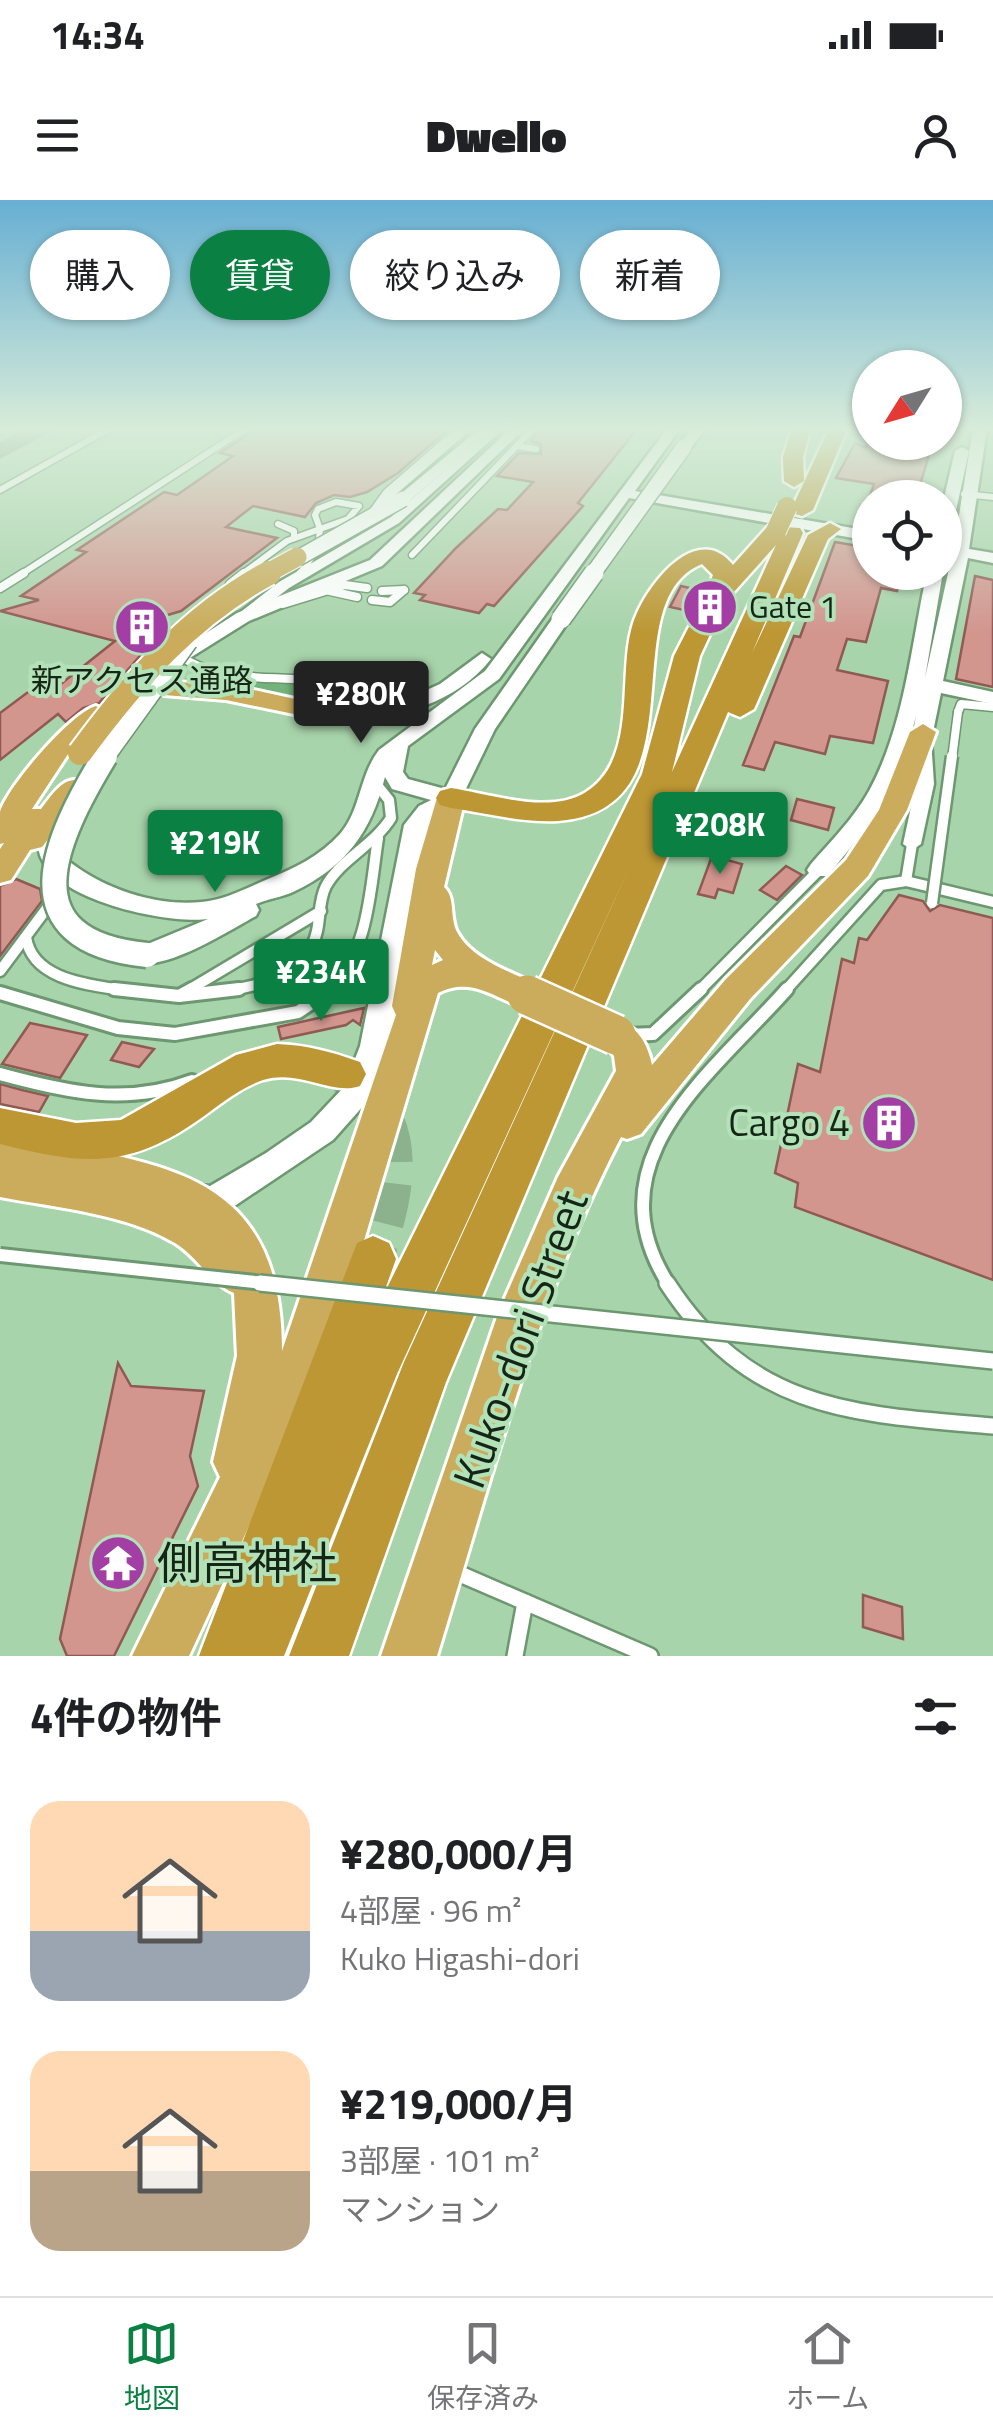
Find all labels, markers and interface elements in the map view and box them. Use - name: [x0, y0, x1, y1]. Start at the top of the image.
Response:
- text: 14:34: [50, 6, 145, 64]
- text: Dwello: [426, 101, 567, 169]
- icon: menu: [30, 108, 85, 163]
- icon: person: [908, 108, 963, 163]
- chip: 購入: [30, 230, 170, 320]
- chip: 賃貸: [190, 230, 330, 320]
- chip: 絞り込み: [350, 230, 560, 320]
- chip: 新着: [580, 230, 720, 320]
- north arrow: [852, 350, 962, 460]
- map controls: [852, 350, 962, 590]
- button: locate: [852, 480, 962, 590]
- building icon: Gate 1: [680, 577, 740, 637]
- place label: Gate 1: [749, 582, 837, 630]
- building icon: 新アクセス通路: [112, 597, 172, 657]
- place label: 新アクセス通路: [31, 656, 253, 704]
- pin: ¥280K: [291, 661, 431, 746]
- text: ¥280K: [316, 669, 406, 717]
- pin: ¥208K: [650, 792, 790, 877]
- text: ¥208K: [675, 800, 765, 848]
- pin: ¥219K: [145, 810, 285, 895]
- text: ¥219K: [170, 818, 260, 866]
- pin: ¥234K: [251, 939, 391, 1024]
- text: ¥234K: [276, 947, 366, 995]
- place label: Cargo 4: [728, 1093, 850, 1151]
- building icon: Cargo 4: [859, 1093, 919, 1153]
- street label: Kuko-dori Street: [434, 1180, 604, 1497]
- place label: 側高神社: [157, 1528, 337, 1596]
- temple icon: 側高神社: [88, 1533, 148, 1593]
- text: 4件の物件: [30, 1685, 222, 1749]
- icon: filters: [908, 1689, 963, 1744]
- text: ¥280,000/月: [340, 1821, 577, 1885]
- icon: home: [110, 1841, 230, 1961]
- text: 4部屋 · 96 m²: [340, 1886, 522, 1934]
- text: Kuko Higashi-dori: [340, 1934, 580, 1982]
- text: ¥219,000/月: [340, 2071, 577, 2135]
- icon: home: [110, 2091, 230, 2211]
- text: 3部屋 · 101 m²: [340, 2136, 539, 2184]
- text: マンション: [340, 2185, 500, 2233]
- tab: 地図: [124, 2316, 180, 2419]
- tab: 保存済み: [427, 2316, 539, 2419]
- tab: ホーム: [786, 2316, 869, 2419]

